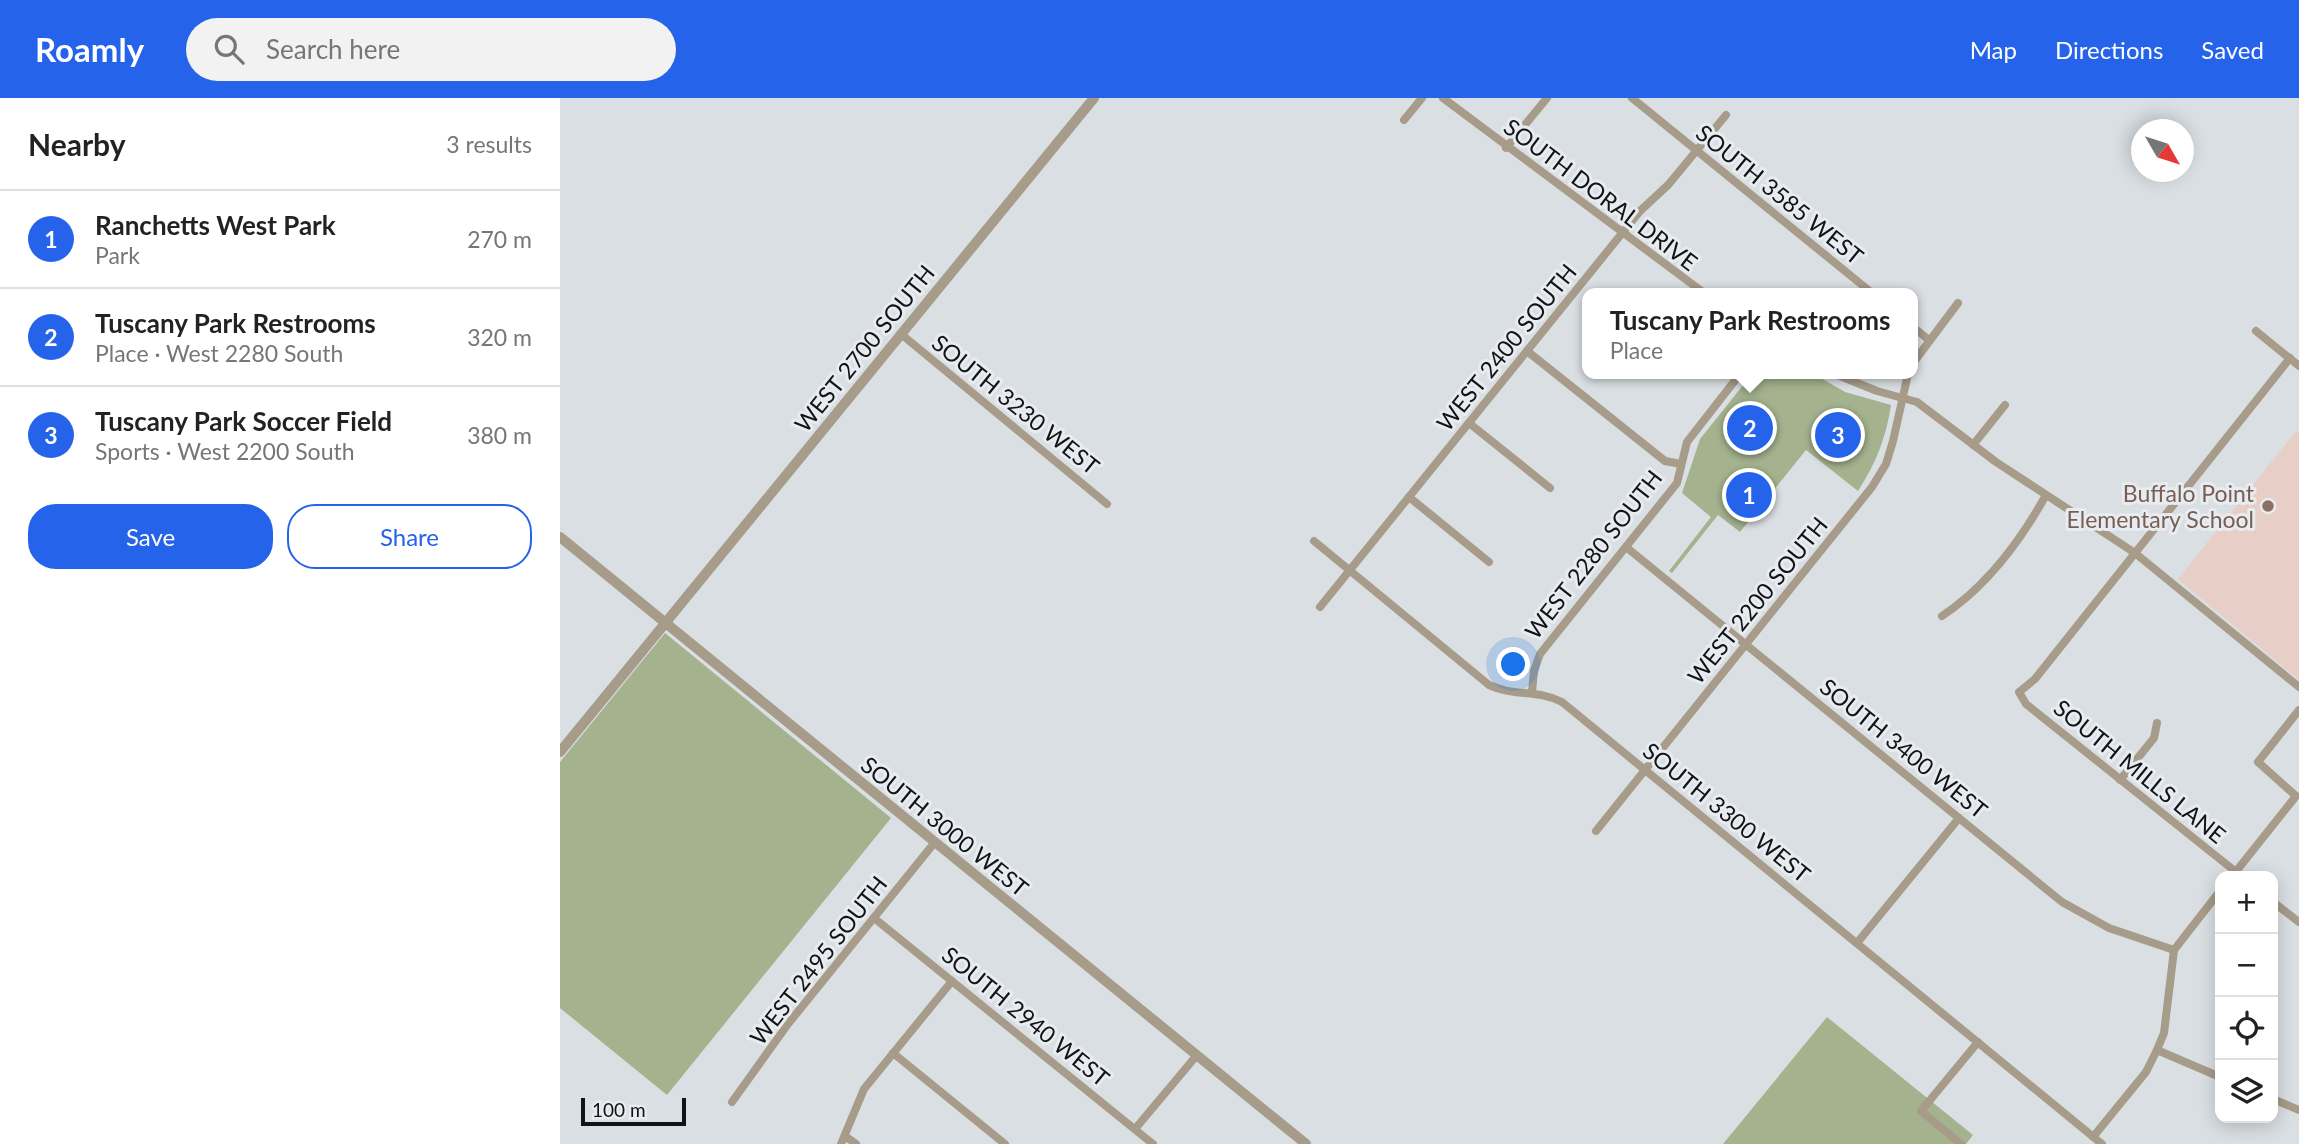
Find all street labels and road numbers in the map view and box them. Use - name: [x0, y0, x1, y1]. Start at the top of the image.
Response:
- street label: SOUTH DORAL DRIVE: [1499, 112, 1703, 276]
- street label: SOUTH 3585 WEST: [1691, 118, 1870, 270]
- street label: WEST 2400 SOUTH: [1430, 258, 1582, 436]
- street label: WEST 2700 SOUTH: [788, 259, 940, 437]
- street label: SOUTH 3230 WEST: [927, 328, 1106, 480]
- street label: WEST 2280 SOUTH: [1518, 464, 1668, 644]
- street label: WEST 2200 SOUTH: [1681, 511, 1833, 689]
- street label: SOUTH 3400 WEST: [1815, 672, 1994, 824]
- street label: SOUTH MILLS LANE: [2048, 693, 2232, 849]
- street label: SOUTH 3300 WEST: [1638, 736, 1817, 888]
- street label: SOUTH 3000 WEST: [856, 750, 1035, 902]
- street label: WEST 2495 SOUTH: [743, 870, 893, 1050]
- street label: SOUTH 2940 WEST: [937, 940, 1116, 1092]

